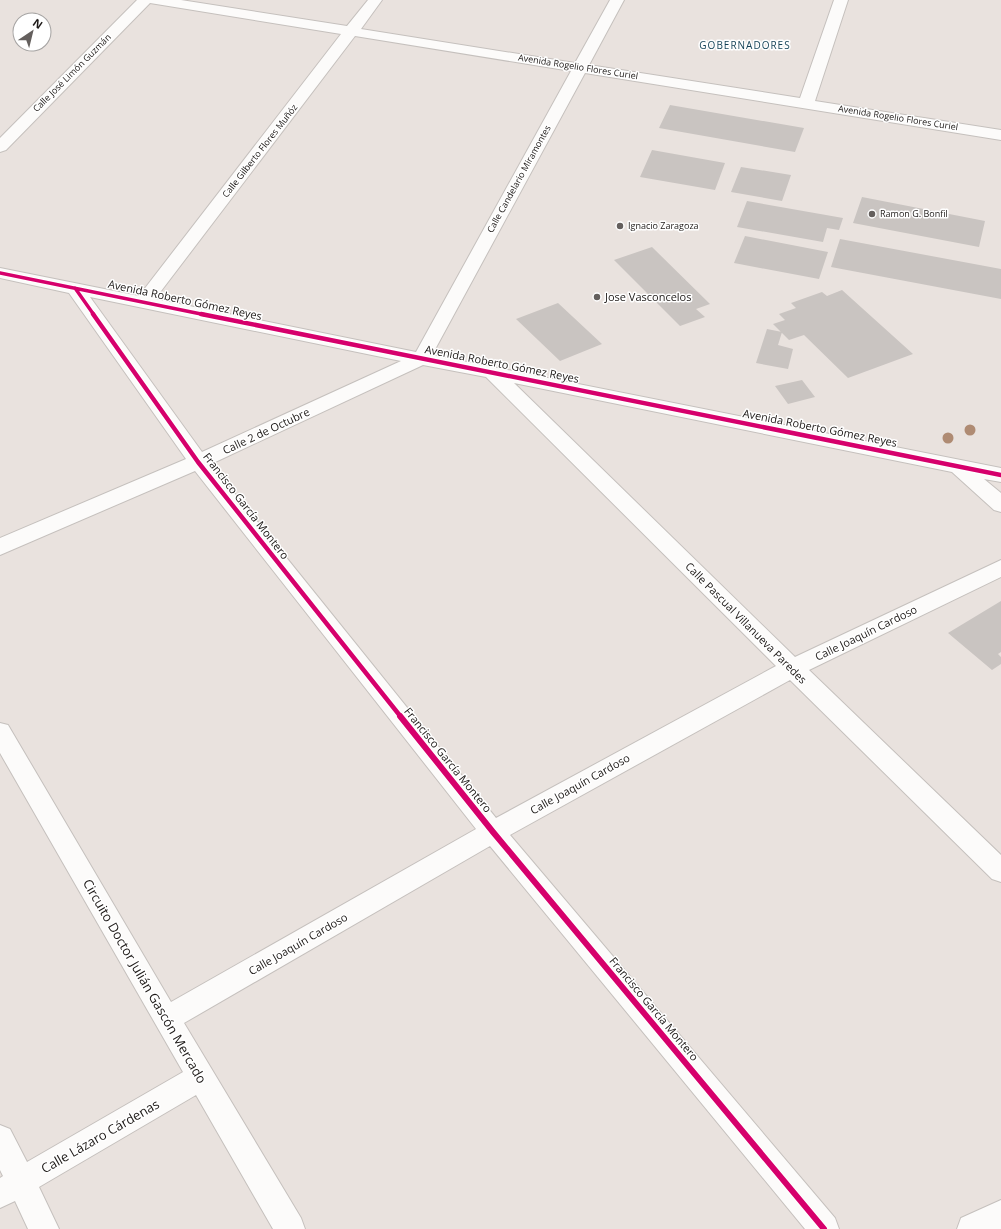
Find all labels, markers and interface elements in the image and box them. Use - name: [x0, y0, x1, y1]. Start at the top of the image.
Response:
- north arrow: [12, 12, 52, 52]
- text: N: [30, 15, 46, 32]
- street label: Calle José Limón Guzmán: [30, 31, 114, 115]
- district label: GOBERNADORES: [699, 38, 791, 52]
- street label: Avenida Rogelio Flores Curiel: [517, 51, 639, 82]
- street label: Calle Gilberto Flores Muñóz: [219, 101, 300, 200]
- street label: Avenida Rogelio Flores Curiel: [837, 102, 959, 133]
- street label: Calle Candelario Miramontes: [483, 123, 554, 235]
- place label: Ramon G. Bonfil: [880, 207, 948, 220]
- marker: Ramon G. Bonfil: [867, 209, 877, 219]
- place label: Ignacio Zaragoza: [628, 219, 699, 232]
- marker: Ignacio Zaragoza: [615, 221, 625, 231]
- street label: Avenida Roberto Gómez Reyes: [107, 276, 263, 323]
- place label: Jose Vasconcelos: [604, 289, 691, 304]
- marker: Jose Vasconcelos: [592, 292, 602, 302]
- street label: Avenida Roberto Gómez Reyes: [424, 341, 581, 386]
- street label: Calle 2 de Octubre: [220, 404, 312, 457]
- street label: Avenida Roberto Gómez Reyes: [742, 405, 899, 450]
- street label: Francisco García Montero: [200, 449, 293, 562]
- street label: Calle Pascual Villanueva Paredes: [682, 559, 810, 687]
- street label: Calle Joaquín Cardoso: [812, 601, 920, 664]
- street label: Francisco García Montero: [401, 704, 496, 816]
- street label: Calle Joaquín Cardoso: [527, 750, 633, 817]
- street label: Circuito Doctor Julián Gascón Mercado: [79, 876, 211, 1087]
- street label: Calle Joaquín Cardoso: [246, 909, 350, 978]
- street label: Francisco García Montero: [606, 954, 703, 1064]
- street label: Calle Lázaro Cárdenas: [38, 1095, 162, 1177]

